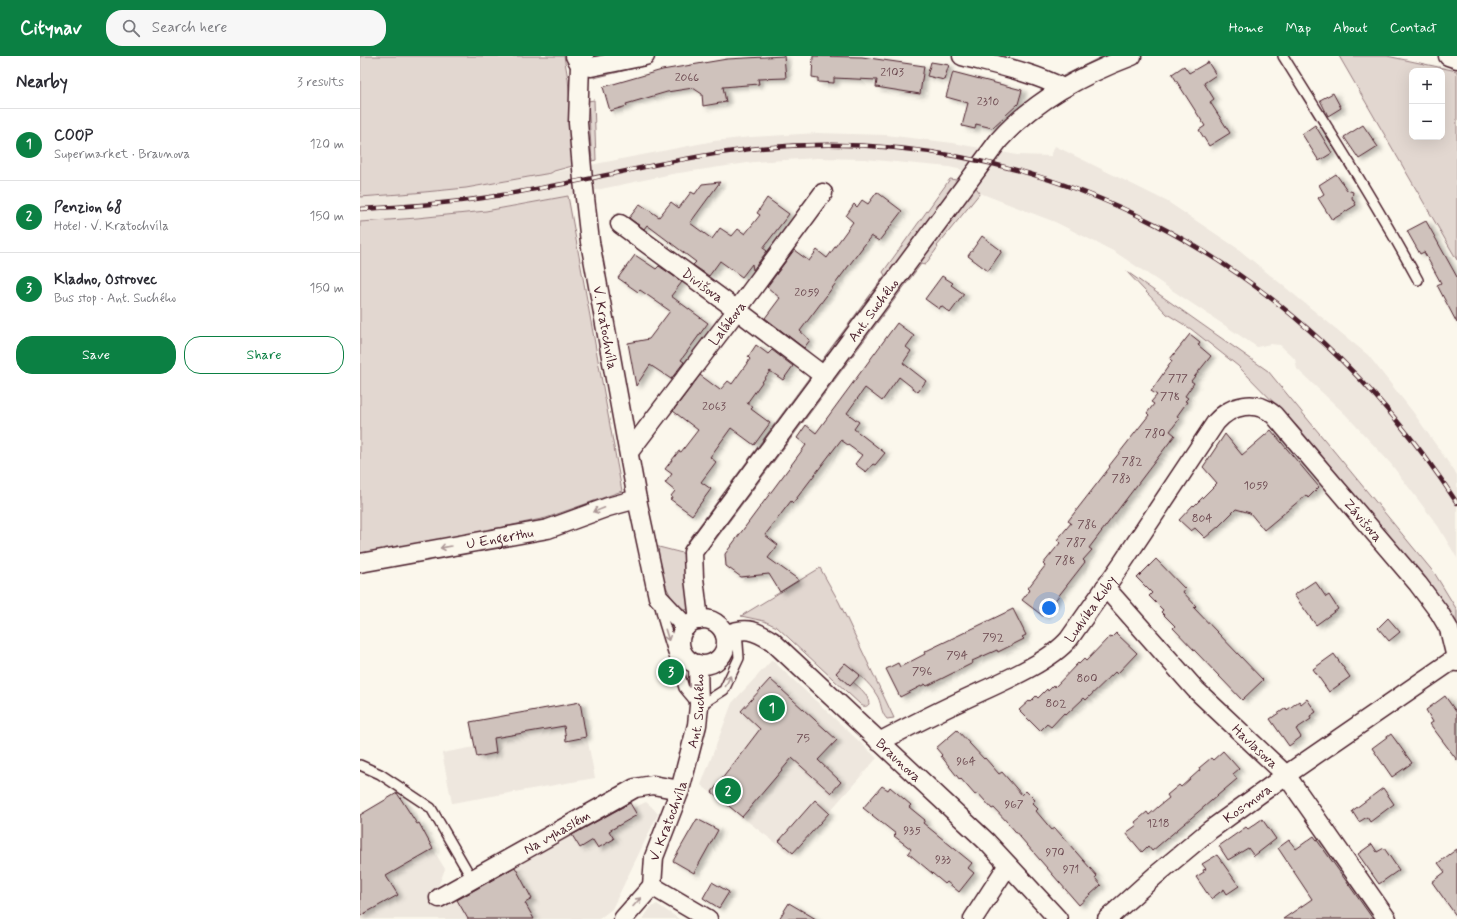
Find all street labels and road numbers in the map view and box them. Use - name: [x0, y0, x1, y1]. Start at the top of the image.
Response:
- street label: Divišova: [678, 265, 727, 307]
- street label: Ant. Suchého: [844, 275, 903, 346]
- street label: V. Kratochvíla: [588, 285, 621, 371]
- street label: Lalákova: [705, 298, 750, 349]
- street label: Závišova: [1339, 495, 1386, 546]
- street label: U Engerthu: [465, 524, 535, 554]
- street label: Ludvíka Kuby: [1061, 572, 1121, 646]
- street label: Ant. Suchého: [683, 674, 709, 750]
- street label: Havlasova: [1228, 721, 1282, 773]
- street label: Braunova: [872, 735, 925, 786]
- street label: V. Kratochvíla: [645, 779, 692, 864]
- street label: Kosmova: [1220, 780, 1275, 827]
- street label: Na vyhaslém: [520, 807, 594, 859]

